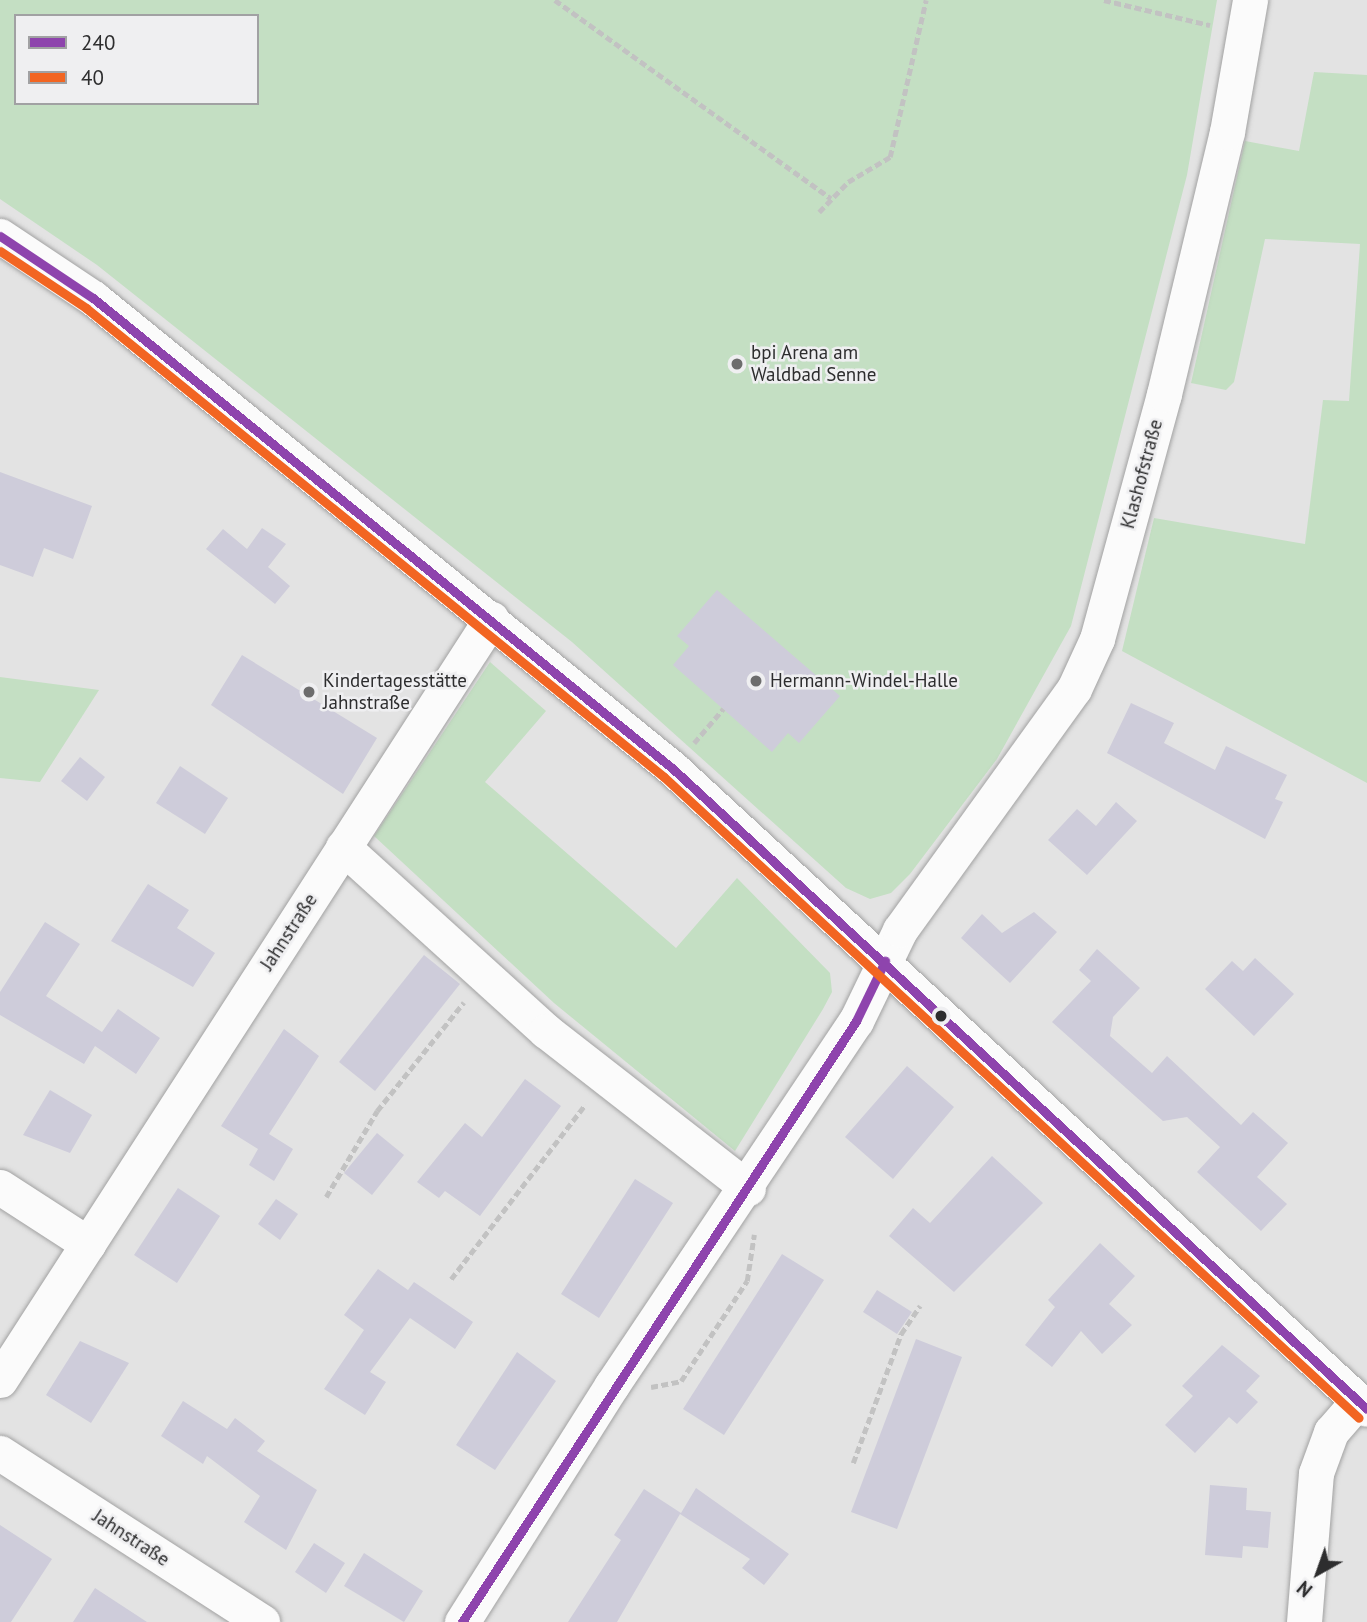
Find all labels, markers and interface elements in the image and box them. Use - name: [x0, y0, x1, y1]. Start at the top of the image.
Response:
- legend: [14, 14, 259, 105]
- text: 240: [81, 29, 115, 56]
- text: 40: [81, 64, 104, 91]
- place label: bpi Arena am Waldbad Senne: [751, 342, 876, 386]
- marker: bpi Arena am Waldbad Senne: [729, 356, 745, 372]
- street label: Klashofstraße: [1116, 417, 1168, 531]
- place label: Kindertagesstätte Jahnstraße: [323, 670, 467, 714]
- place label: Hermann-Windel-Halle: [770, 670, 958, 692]
- marker: Hermann-Windel-Halle: [748, 673, 764, 689]
- marker: Kindertagesstätte Jahnstraße: [301, 684, 317, 700]
- street label: Jahnstraße: [256, 889, 322, 975]
- unlabelled marker: [934, 1009, 948, 1023]
- street label: Jahnstraße: [88, 1505, 174, 1571]
- north arrow: [1283, 1538, 1353, 1608]
- text: N: [1292, 1576, 1317, 1602]

